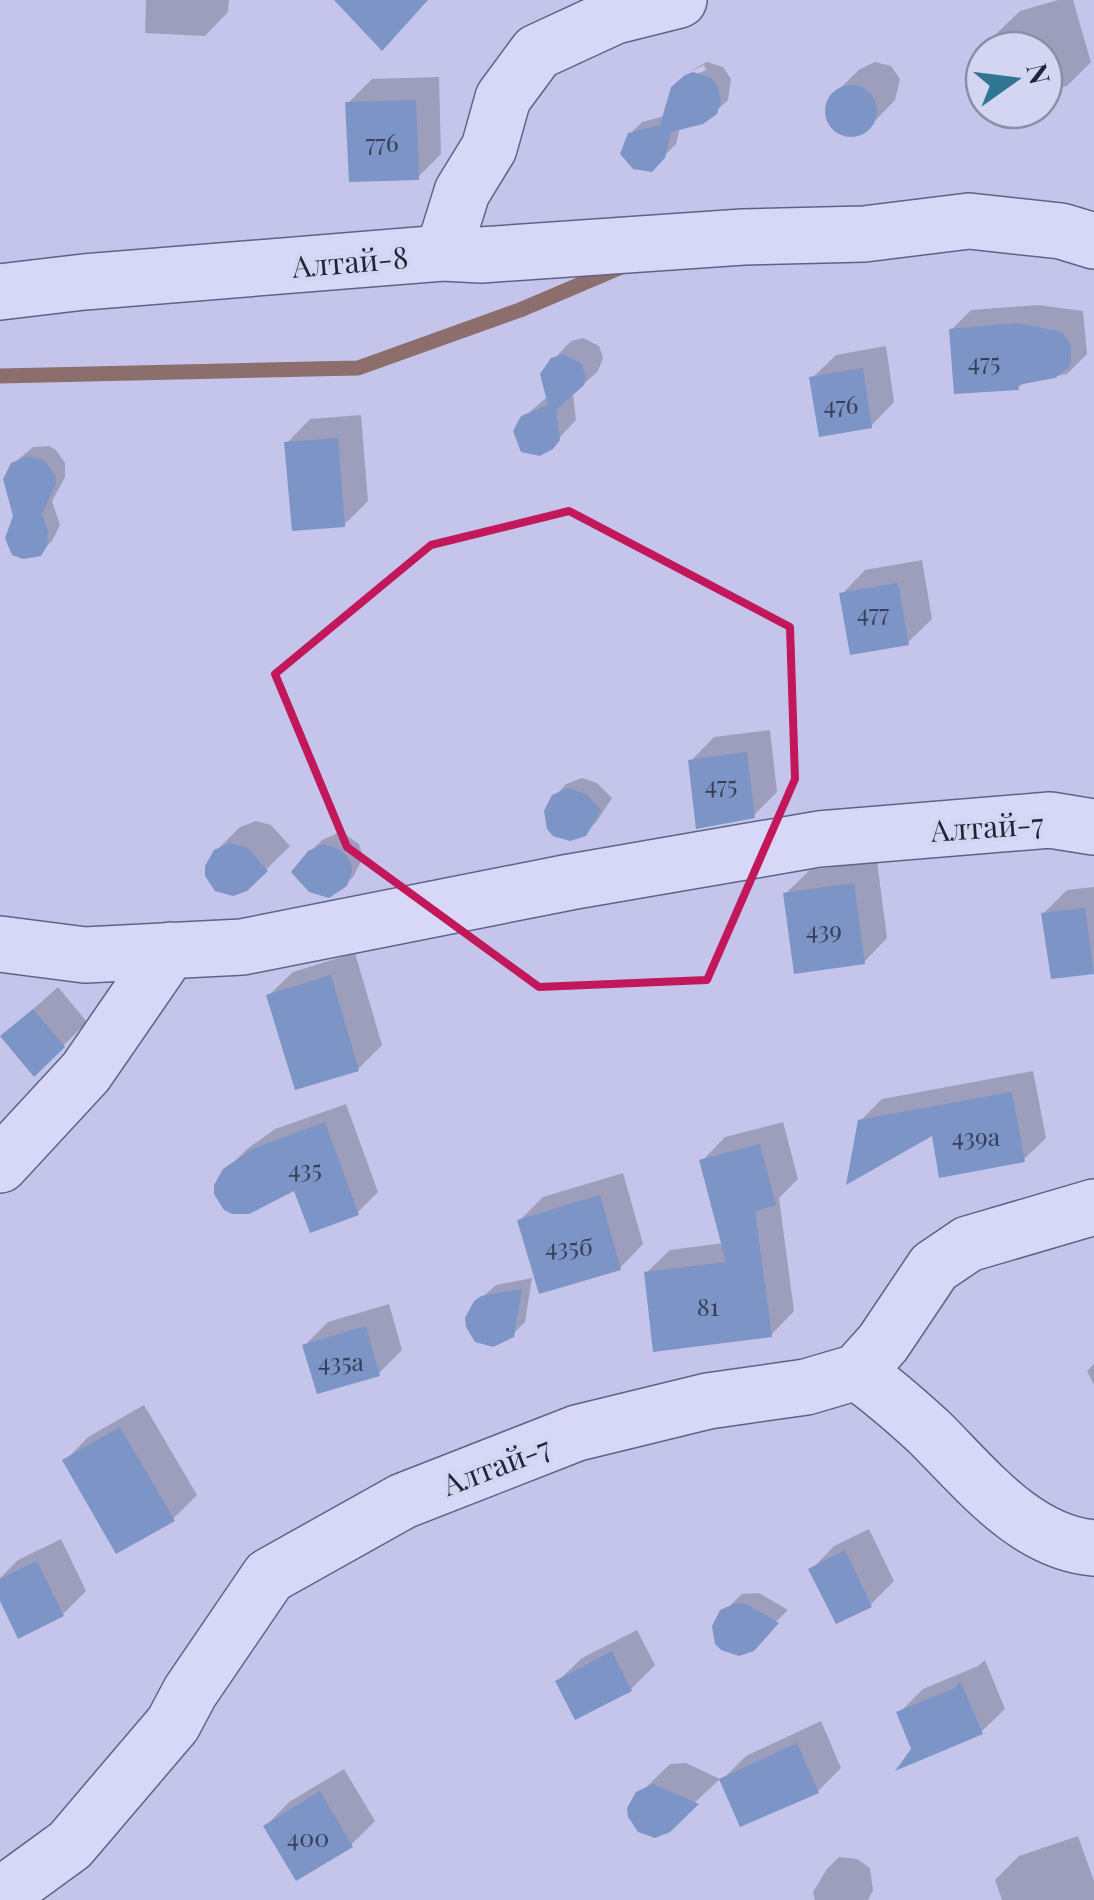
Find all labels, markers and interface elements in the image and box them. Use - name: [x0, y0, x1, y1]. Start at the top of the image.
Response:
- north arrow: [964, 30, 1064, 130]
- text: N: [1019, 59, 1060, 88]
- house number: 776: [365, 125, 399, 158]
- street label: Алтай-8: [289, 236, 410, 286]
- house number: 475: [968, 344, 1000, 377]
- house number: 476: [823, 387, 859, 420]
- house number: 477: [857, 595, 889, 628]
- house number: 475: [705, 767, 737, 800]
- street label: Алтай-7: [928, 802, 1045, 850]
- house number: 439: [806, 912, 842, 945]
- house number: 439а: [952, 1119, 1001, 1152]
- house number: 435: [288, 1151, 322, 1184]
- house number: 435б: [545, 1229, 593, 1262]
- house number: 81: [697, 1289, 719, 1322]
- house number: 435а: [318, 1344, 365, 1377]
- street label: Алтай-7: [435, 1426, 556, 1504]
- house number: 400: [287, 1820, 329, 1853]

